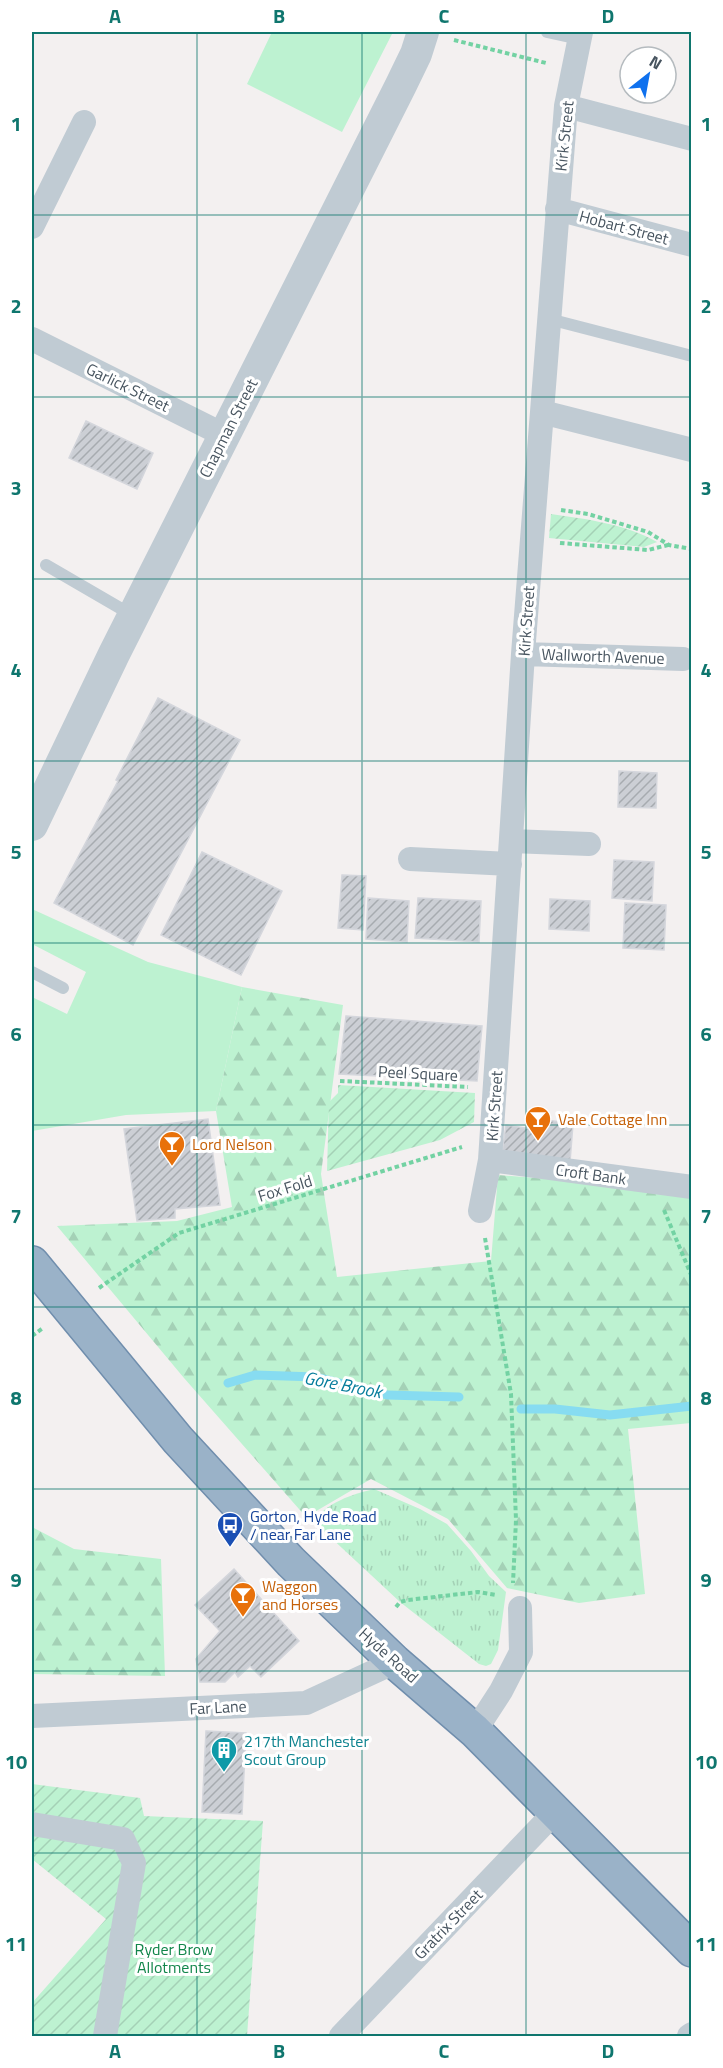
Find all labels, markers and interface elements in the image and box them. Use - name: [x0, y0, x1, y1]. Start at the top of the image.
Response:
- text: A: [109, 0, 121, 31]
- text: B: [273, 0, 285, 31]
- text: C: [439, 0, 450, 31]
- text: D: [602, 0, 614, 31]
- north arrow: [618, 45, 678, 105]
- text: N: [645, 49, 667, 75]
- street label: Kirk Street: [548, 99, 580, 172]
- text: 1: [10, 108, 22, 139]
- text: 1: [700, 108, 712, 139]
- street label: Hobart Street: [577, 204, 672, 251]
- text: 2: [10, 290, 22, 321]
- text: 2: [700, 290, 712, 321]
- street label: Garlick Street: [82, 356, 174, 418]
- street label: Chapman Street: [193, 374, 263, 482]
- text: 3: [10, 472, 22, 503]
- text: 3: [700, 472, 712, 503]
- street label: Kirk Street: [512, 585, 540, 657]
- street label: Wallworth Avenue: [541, 642, 665, 670]
- text: 4: [10, 654, 22, 685]
- text: 4: [700, 654, 712, 685]
- text: 5: [10, 836, 22, 867]
- text: 5: [700, 836, 712, 867]
- text: 6: [10, 1018, 22, 1049]
- text: 6: [700, 1018, 712, 1049]
- street label: Peel Square: [377, 1059, 459, 1087]
- street label: Kirk Street: [480, 1070, 508, 1142]
- bar icon: Vale Cottage Inn: [523, 1104, 553, 1142]
- place label: Vale Cottage Inn: [558, 1107, 667, 1131]
- bar icon: Lord Nelson: [157, 1129, 187, 1167]
- place label: Lord Nelson: [192, 1132, 272, 1156]
- street label: Croft Bank: [554, 1157, 628, 1191]
- street label: Fox Fold: [255, 1168, 315, 1208]
- text: 7: [10, 1200, 22, 1231]
- text: 7: [700, 1200, 712, 1231]
- water label: Gore Brook: [302, 1364, 386, 1406]
- text: 8: [10, 1382, 22, 1413]
- text: 8: [700, 1382, 712, 1413]
- place label: Gorton, Hyde Road / near Far Lane: [250, 1504, 377, 1546]
- bus stop icon: Gorton, Hyde Road / near Far Lane: [215, 1510, 245, 1548]
- text: 9: [10, 1564, 22, 1595]
- text: 9: [700, 1564, 712, 1595]
- place label: Waggon and Horses: [262, 1574, 338, 1616]
- bar icon: Waggon and Horses: [228, 1580, 258, 1618]
- street label: Hyde Road: [354, 1622, 424, 1688]
- street label: Far Lane: [189, 1694, 247, 1720]
- place label: 217th Manchester Scout Group: [244, 1729, 369, 1771]
- building icon: 217th Manchester Scout Group: [209, 1735, 239, 1773]
- text: 10: [5, 1746, 27, 1777]
- text: 10: [695, 1746, 717, 1777]
- street label: Gratrix Street: [408, 1883, 488, 1965]
- text: 11: [5, 1928, 27, 1959]
- text: 11: [695, 1928, 717, 1959]
- park label: Ryder Brow Allotments: [135, 1937, 213, 1979]
- text: A: [109, 2035, 121, 2066]
- text: B: [273, 2035, 285, 2066]
- text: C: [439, 2035, 450, 2066]
- text: D: [602, 2035, 614, 2066]

